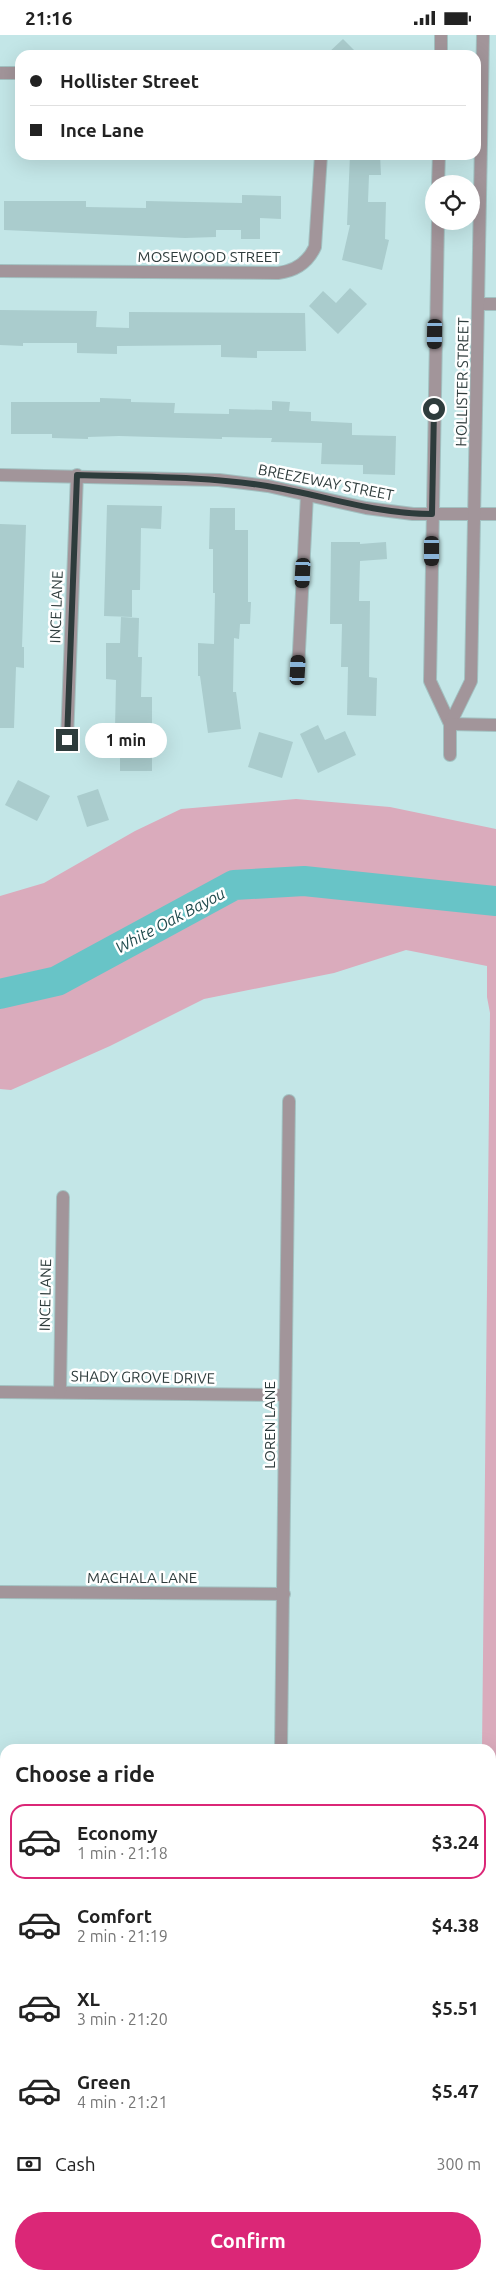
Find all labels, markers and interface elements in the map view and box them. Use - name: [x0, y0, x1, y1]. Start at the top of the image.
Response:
- text: 21:16: [25, 7, 73, 29]
- text: Hollister Street: [60, 70, 199, 92]
- text: Ince Lane: [60, 119, 144, 141]
- map controls: [425, 175, 480, 230]
- button: locate: [425, 175, 480, 230]
- street label: MOSEWOOD STREET: [138, 248, 281, 265]
- street label: HOLLISTER STREET: [452, 317, 472, 447]
- car: [427, 319, 442, 349]
- route start: [423, 398, 445, 420]
- street label: BREEZEWAY STREET: [257, 461, 396, 504]
- car: [424, 536, 439, 566]
- car: [294, 558, 311, 588]
- street label: INCE LANE: [46, 570, 66, 644]
- car: [289, 655, 306, 685]
- callout: 1 min: [84, 723, 167, 757]
- route end: [56, 729, 78, 751]
- text: 1 min: [106, 731, 146, 749]
- water label: White Oak Bayou: [112, 883, 228, 956]
- street label: INCE LANE: [36, 1259, 54, 1331]
- street label: SHADY GROVE DRIVE: [71, 1367, 215, 1387]
- street label: LOREN LANE: [261, 1381, 278, 1469]
- street label: MACHALA LANE: [87, 1569, 197, 1586]
- text: Choose a ride: [15, 1761, 155, 1786]
- icon: car: [17, 1819, 62, 1864]
- text: Economy: [77, 1822, 158, 1844]
- text: $3.24: [431, 1831, 479, 1853]
- text: 1 min · 21:18: [77, 1844, 168, 1862]
- icon: car: [17, 1902, 62, 1947]
- text: Comfort: [77, 1905, 152, 1927]
- text: $4.38: [431, 1914, 479, 1936]
- text: 2 min · 21:19: [77, 1927, 168, 1945]
- icon: car: [17, 1985, 62, 2030]
- text: XL: [77, 1988, 100, 2010]
- text: $5.51: [431, 1997, 479, 2019]
- text: 3 min · 21:20: [77, 2010, 168, 2028]
- icon: car: [17, 2068, 62, 2113]
- text: Green: [77, 2071, 131, 2093]
- text: $5.47: [431, 2080, 479, 2102]
- text: 4 min · 21:21: [77, 2093, 168, 2111]
- icon: cash: [15, 2150, 43, 2178]
- text: Cash: [55, 2153, 96, 2175]
- text: 300 m: [436, 2155, 481, 2173]
- button: Confirm: [15, 2212, 481, 2270]

